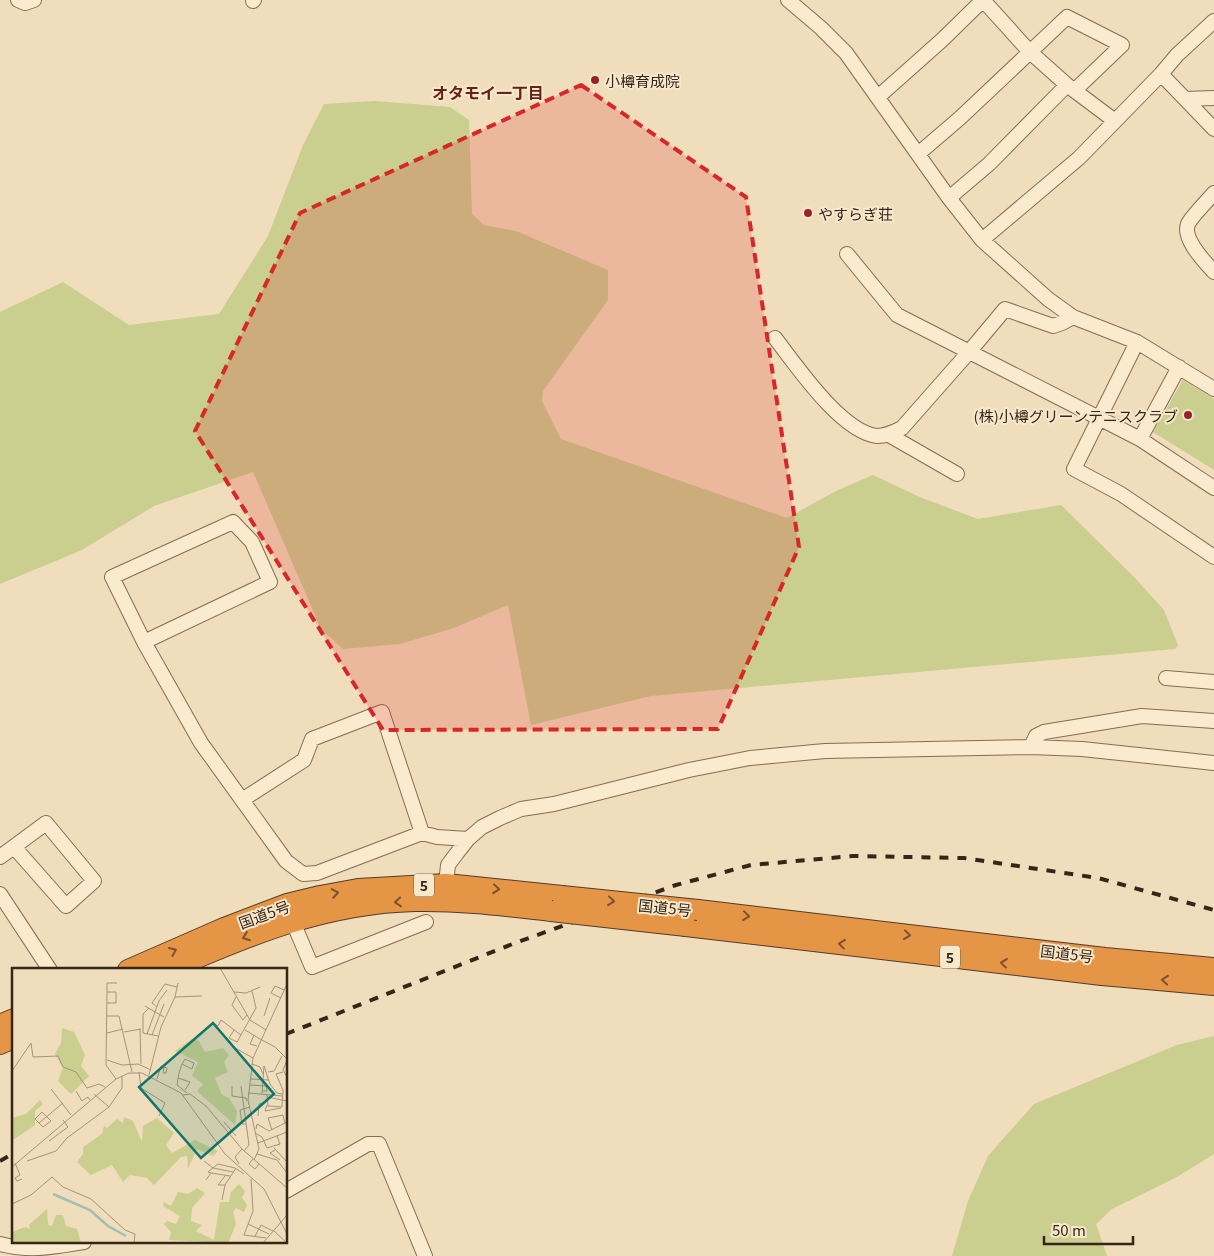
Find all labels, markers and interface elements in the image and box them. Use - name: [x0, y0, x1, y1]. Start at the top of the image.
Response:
- place label: 小樽育成院: [605, 70, 680, 91]
- marker: 小樽育成院: [589, 74, 601, 86]
- district label: オタモイ一丁目: [432, 80, 544, 104]
- place label: やすらぎ荘: [818, 203, 893, 224]
- marker: やすらぎ荘: [802, 207, 814, 219]
- place label: (株)小樽グリーンテニスクラブ: [974, 405, 1178, 426]
- marker: (株)小樽グリーンテニスクラブ: [1182, 409, 1194, 421]
- road number: 5: [414, 874, 434, 896]
- one-way arrow: [493, 883, 501, 894]
- one-way arrow: [330, 889, 339, 899]
- street label: 国道5号: [637, 894, 693, 920]
- street label: 国道5号: [235, 895, 293, 933]
- one-way arrow: [607, 895, 615, 906]
- one-way arrow: [394, 896, 402, 907]
- one-way arrow: [742, 910, 750, 921]
- one-way arrow: [904, 929, 912, 940]
- one-way arrow: [242, 931, 251, 941]
- one-way arrow: [838, 939, 846, 950]
- street label: 国道5号: [1039, 939, 1095, 967]
- one-way arrow: [168, 946, 176, 956]
- road number: 5: [940, 946, 960, 969]
- one-way arrow: [1000, 958, 1008, 969]
- inset map: [12, 968, 288, 1244]
- one-way arrow: [1161, 975, 1169, 986]
- scale bar: [1044, 1214, 1133, 1246]
- text: 50 m: [1052, 1219, 1086, 1240]

